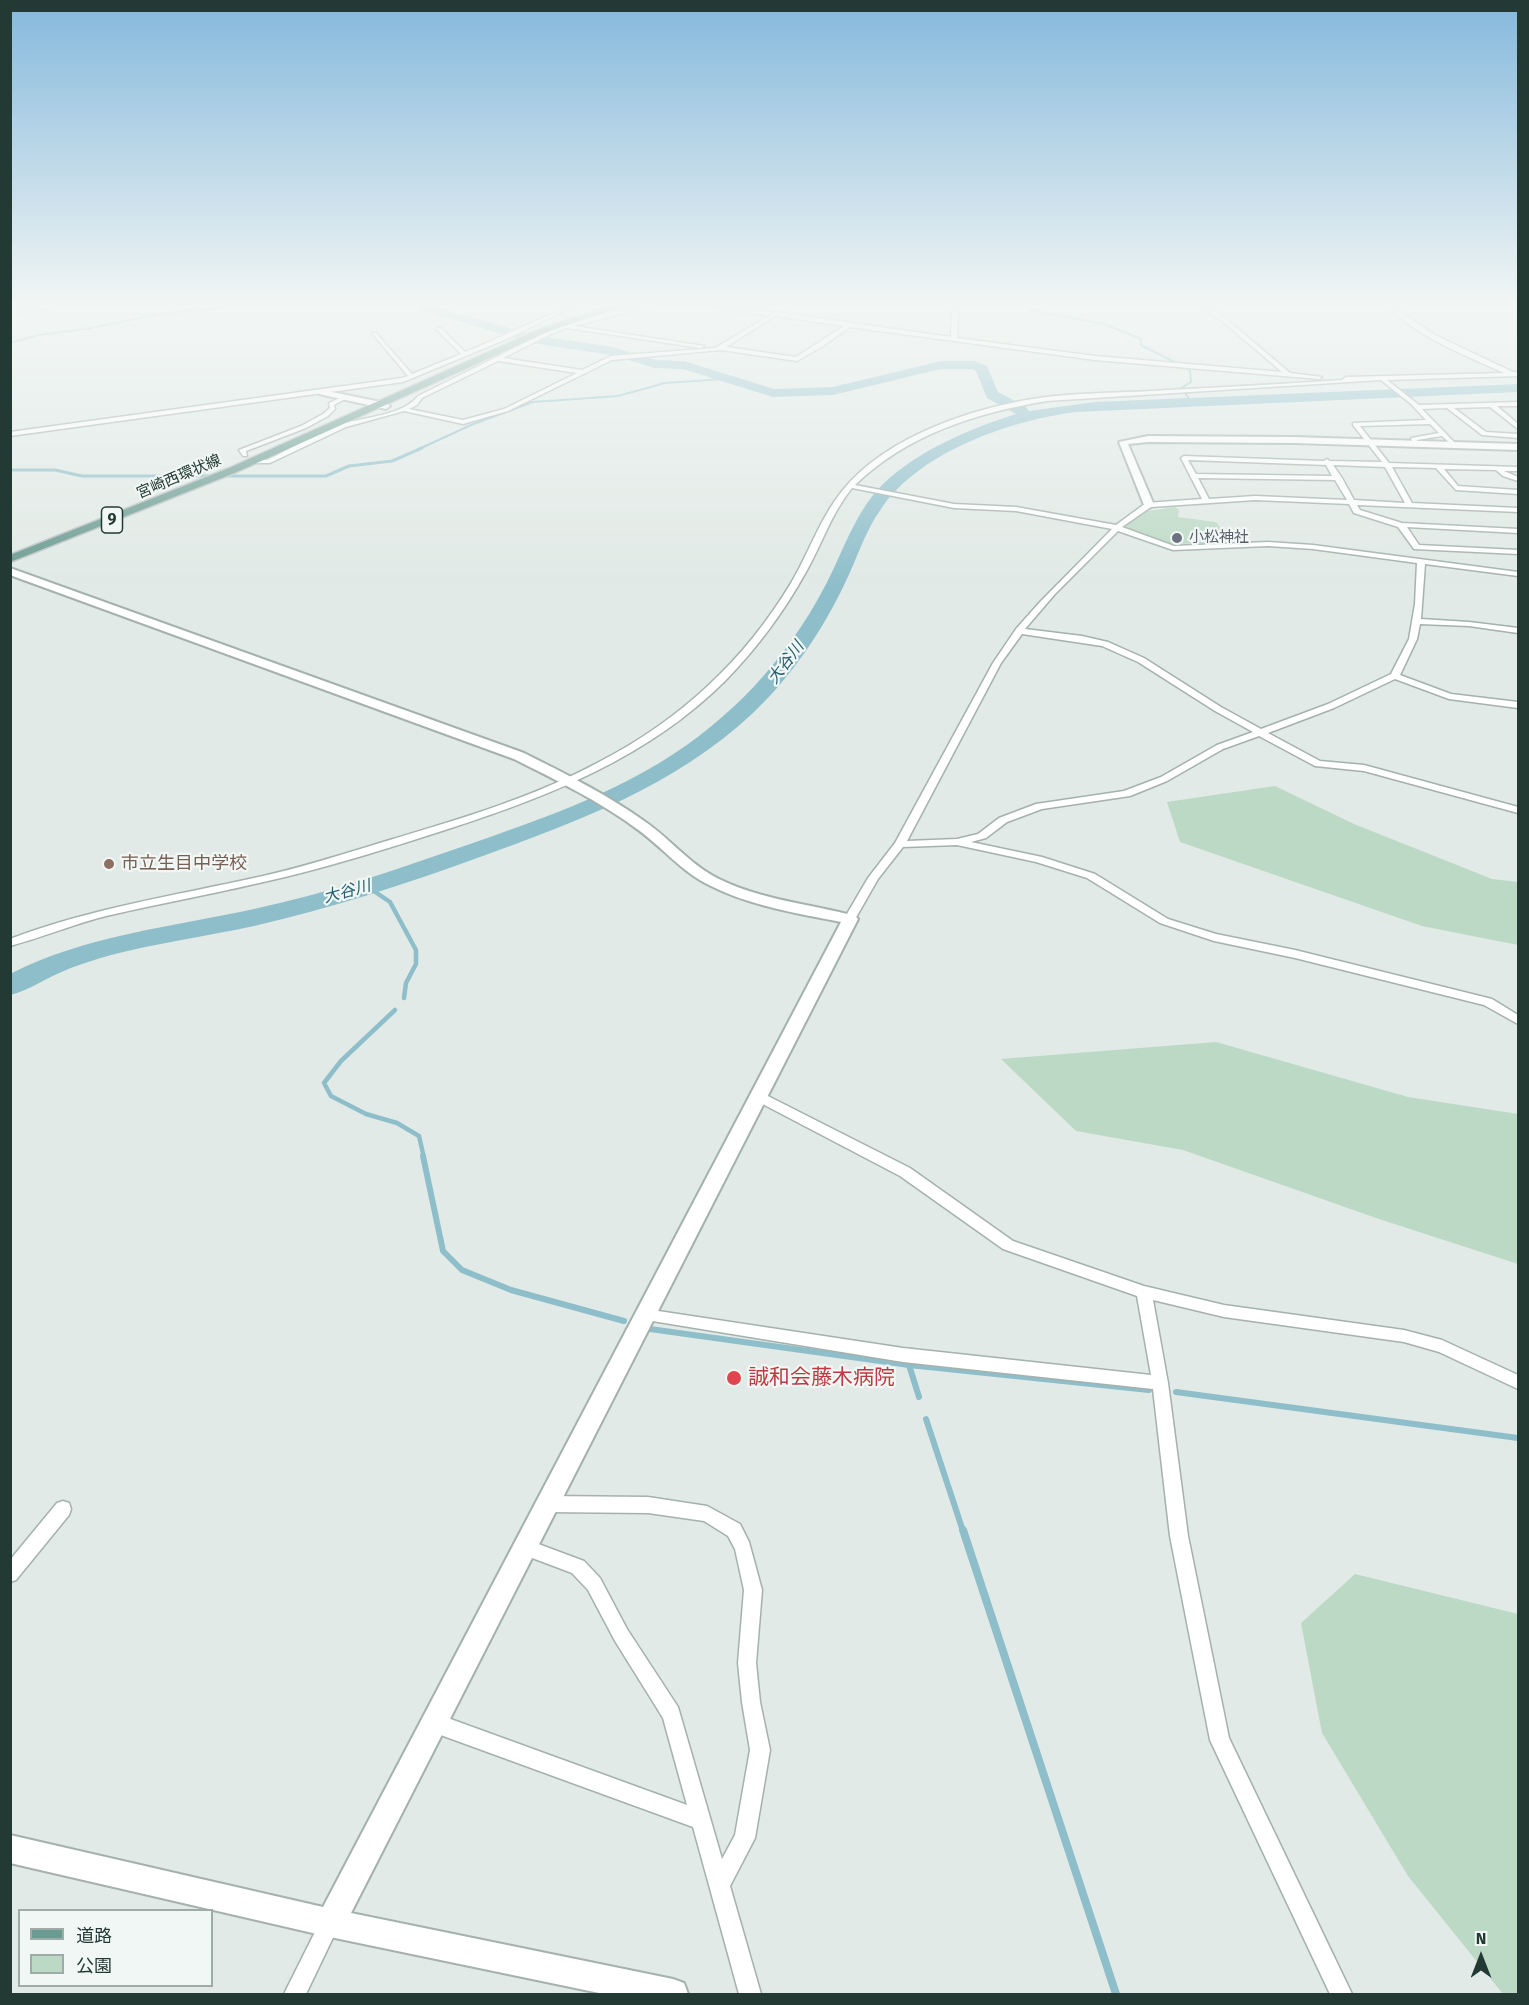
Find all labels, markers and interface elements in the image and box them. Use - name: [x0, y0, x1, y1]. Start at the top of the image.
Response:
- street label: 宮崎西環状線: [134, 451, 224, 503]
- road number: 9: [102, 507, 122, 533]
- place label: 小松神社: [1189, 529, 1249, 547]
- marker: 小松神社: [1170, 531, 1184, 545]
- water label: 大谷川: [764, 638, 808, 688]
- place label: 市立生目中学校: [121, 853, 247, 875]
- marker: 市立生目中学校: [102, 857, 116, 871]
- water label: 大谷川: [321, 877, 373, 907]
- place label: 誠和会藤木病院: [748, 1365, 895, 1391]
- marker: 誠和会藤木病院: [725, 1369, 743, 1387]
- legend: [18, 1909, 213, 1987]
- text: 道路: [76, 1925, 112, 1947]
- north arrow: [1451, 1927, 1511, 1987]
- text: N: [1476, 1929, 1486, 1948]
- text: 公園: [76, 1955, 112, 1977]

